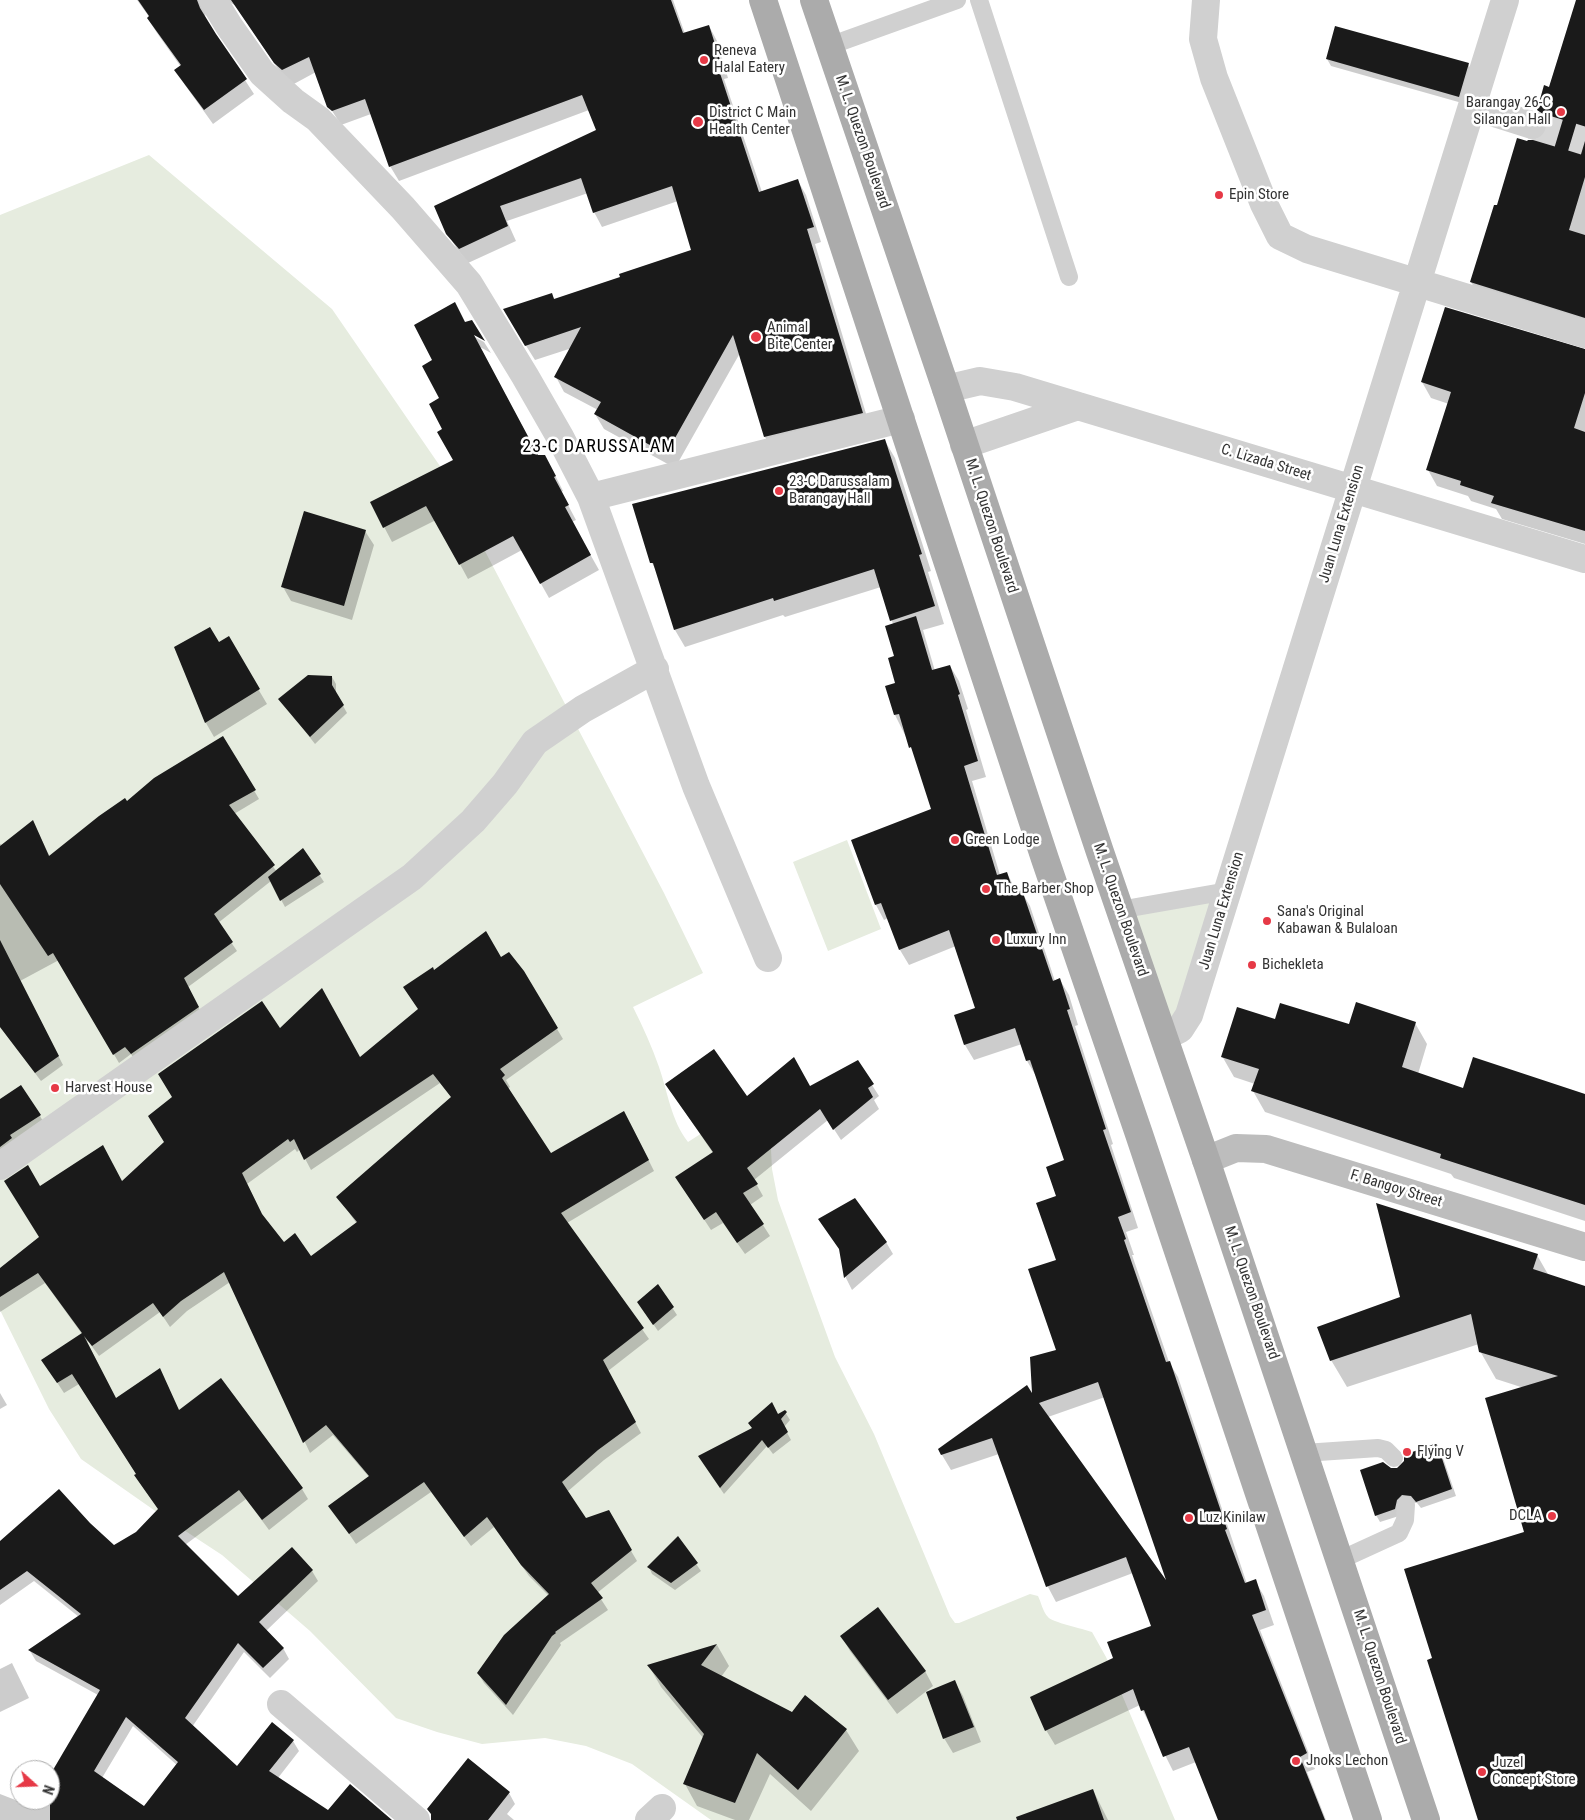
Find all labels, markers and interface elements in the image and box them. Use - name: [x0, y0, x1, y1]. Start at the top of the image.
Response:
- place label: Reneva Halal Eatery: [714, 42, 785, 77]
- marker: Reneva Halal Eatery: [698, 54, 710, 66]
- street label: M. L. Quezon Boulevard: [831, 73, 893, 211]
- place label: Barangay 26-C Silangan Hall: [1466, 94, 1551, 129]
- place label: District C Main Health Center: [709, 104, 796, 139]
- marker: Barangay 26-C Silangan Hall: [1555, 106, 1567, 118]
- marker: District C Main Health Center: [691, 115, 705, 129]
- place label: Epin Store: [1229, 186, 1289, 204]
- marker: Epin Store: [1213, 189, 1225, 201]
- place label: Animal Bite Center: [767, 319, 832, 354]
- marker: Animal Bite Center: [749, 330, 763, 344]
- district label: 23-C DARUSSALAM: [520, 436, 678, 458]
- street label: C. Lizada Street: [1219, 441, 1313, 485]
- street label: M. L. Quezon Boulevard: [961, 457, 1021, 595]
- street label: Juan Luna Extension: [1316, 463, 1368, 585]
- place label: 23-C Darussalam Barangay Hall: [789, 473, 890, 508]
- marker: 23-C Darussalam Barangay Hall: [773, 485, 785, 497]
- place label: Green Lodge: [965, 831, 1040, 849]
- marker: Green Lodge: [949, 834, 961, 846]
- street label: M. L. Quezon Boulevard: [1089, 841, 1151, 979]
- street label: Juan Luna Extension: [1196, 850, 1248, 972]
- place label: The Barber Shop: [996, 880, 1094, 898]
- marker: The Barber Shop: [980, 883, 992, 895]
- place label: Sana's Original Kabawan & Bulaloan: [1277, 903, 1398, 938]
- marker: Sana's Original Kabawan & Bulaloan: [1261, 915, 1273, 927]
- place label: Luxury Inn: [1006, 931, 1067, 949]
- marker: Luxury Inn: [990, 934, 1002, 946]
- place label: Bichekleta: [1262, 956, 1324, 974]
- marker: Bichekleta: [1246, 959, 1258, 971]
- place label: Harvest House: [65, 1079, 152, 1097]
- marker: Harvest House: [49, 1082, 61, 1094]
- street label: F. Bangoy Street: [1348, 1166, 1444, 1212]
- street label: M. L. Quezon Boulevard: [1220, 1224, 1282, 1362]
- place label: Flying V: [1417, 1443, 1464, 1461]
- marker: Flying V: [1401, 1446, 1413, 1458]
- place label: DCLA: [1509, 1507, 1542, 1525]
- place label: Luz Kinilaw: [1199, 1509, 1266, 1527]
- marker: DCLA: [1546, 1510, 1558, 1522]
- marker: Luz Kinilaw: [1183, 1512, 1195, 1524]
- street label: M. L. Quezon Boulevard: [1349, 1608, 1409, 1746]
- place label: Jnoks Lechon: [1306, 1752, 1388, 1770]
- place label: Juzel Concept Store: [1492, 1754, 1576, 1789]
- marker: Jnoks Lechon: [1290, 1755, 1302, 1767]
- north arrow: [10, 1760, 60, 1810]
- marker: Juzel Concept Store: [1476, 1766, 1488, 1778]
- text: N: [39, 1783, 57, 1797]

